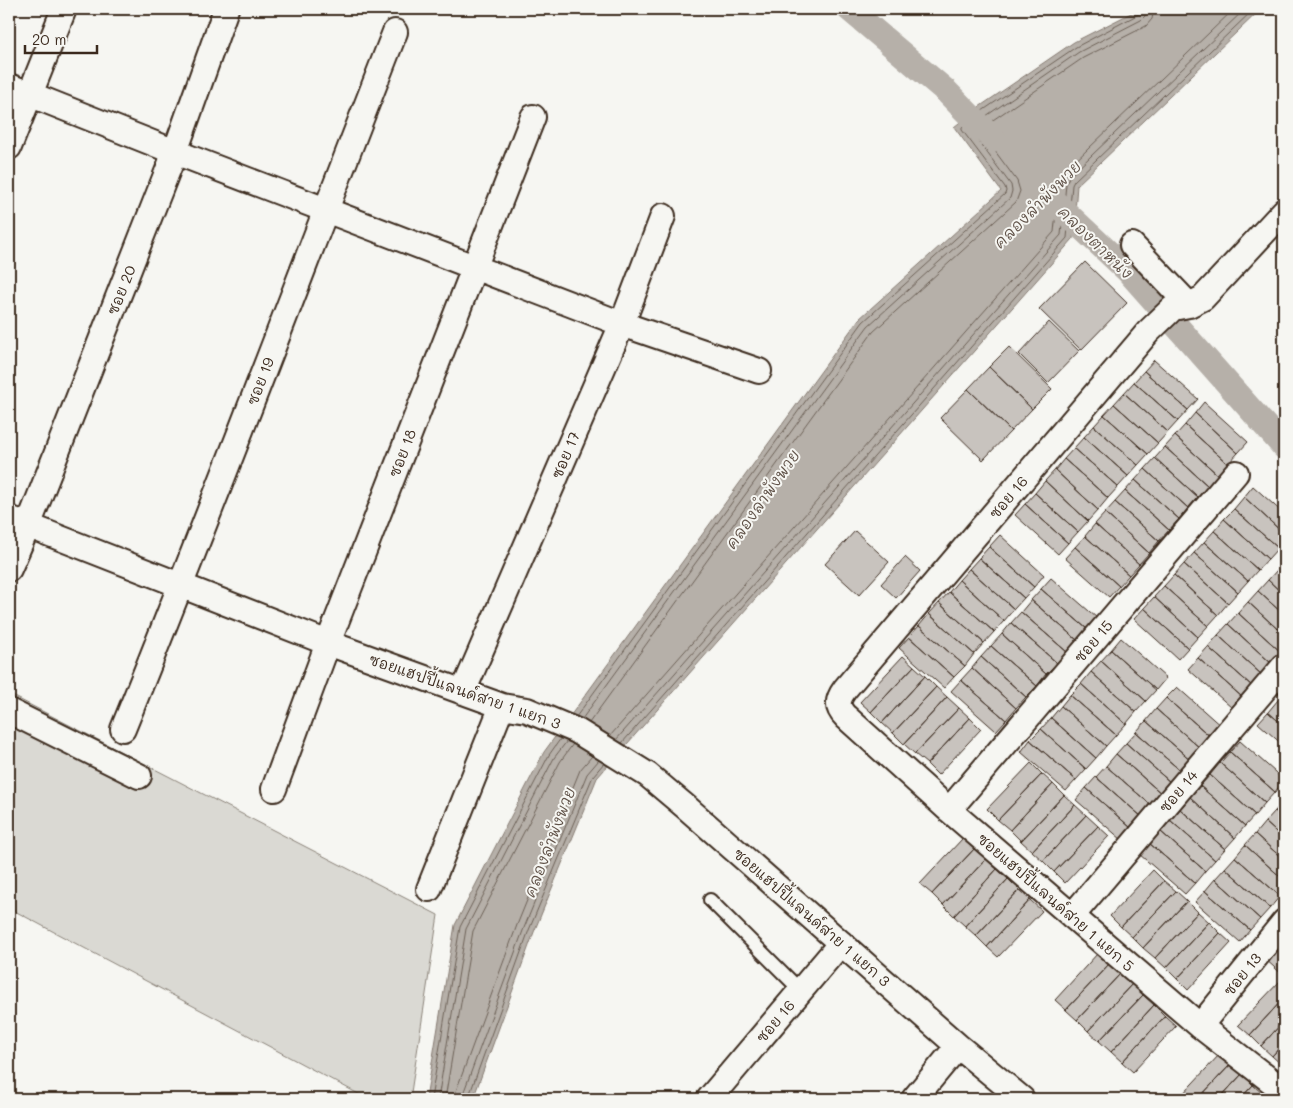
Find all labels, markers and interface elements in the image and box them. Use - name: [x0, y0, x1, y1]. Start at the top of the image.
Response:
- scale bar: [25, 22, 98, 54]
- text: 20 m: [32, 29, 66, 49]
- water label: คลองลำพังพวย: [988, 155, 1085, 252]
- water label: คลองตาหนัง: [1054, 201, 1138, 283]
- street label: ซอย 20: [102, 262, 140, 318]
- street label: ซอย 19: [242, 354, 278, 408]
- street label: ซอย 18: [384, 426, 420, 480]
- street label: ซอย 17: [546, 428, 584, 482]
- water label: คลองลำพังพวย: [720, 445, 804, 553]
- street label: ซอย 16: [984, 471, 1032, 523]
- street label: ซอย 15: [1069, 615, 1117, 667]
- street label: ซอยแฮปปี้แลนด์สาย 1 แยก 3: [367, 644, 565, 733]
- street label: ซอย 14: [1154, 765, 1202, 817]
- water label: คลองลำพังพวย: [518, 784, 580, 900]
- street label: ซอยแฮปปี้แลนด์สาย 1 แยก 5: [973, 824, 1142, 976]
- street label: ซอยแฮปปี้แลนด์สาย 1 แยก 3: [729, 839, 898, 991]
- street label: ซอย 13: [1219, 948, 1266, 1000]
- street label: ซอย 16: [751, 995, 799, 1047]

